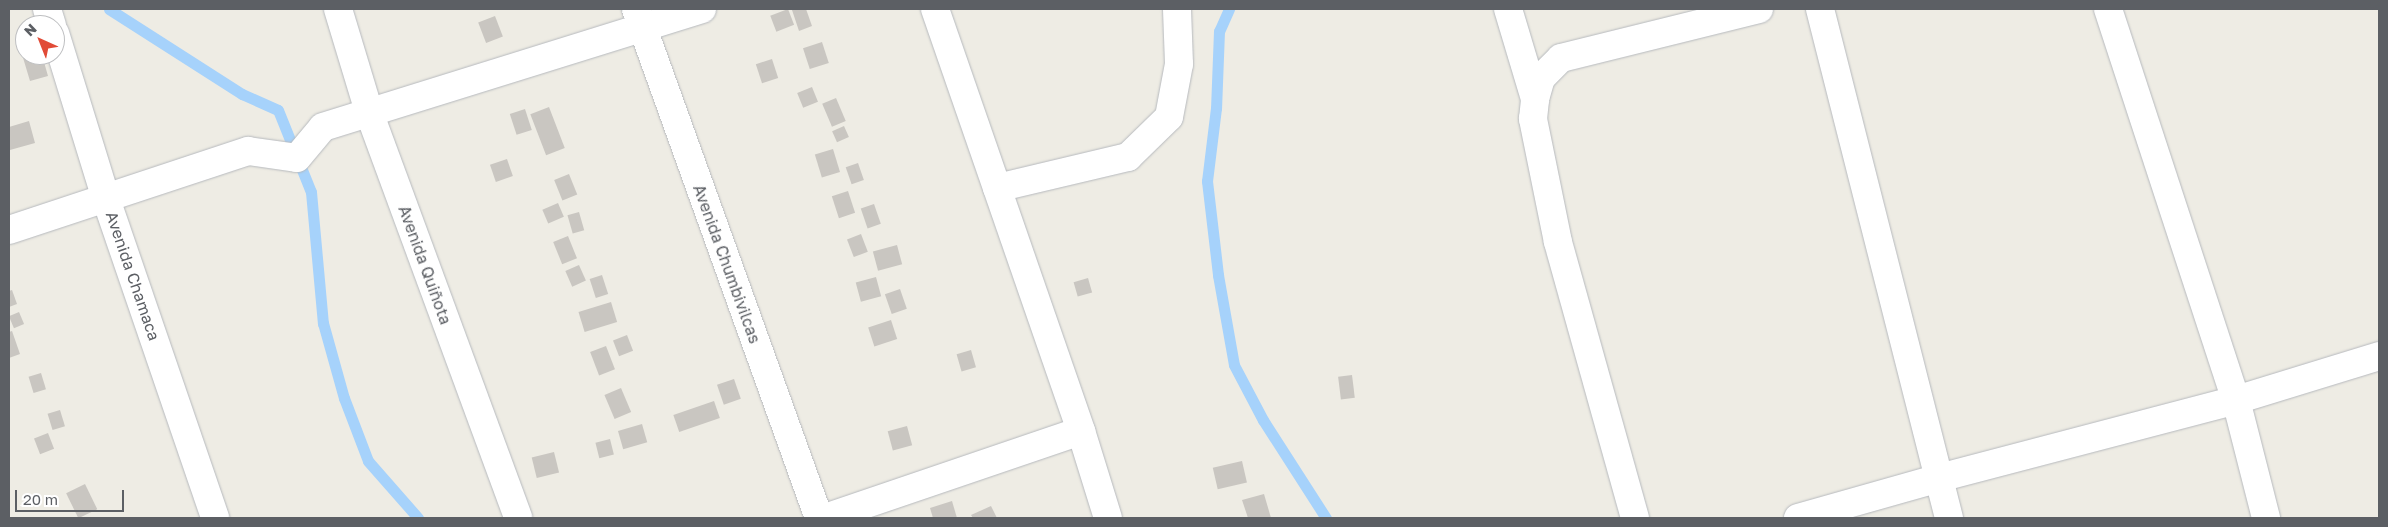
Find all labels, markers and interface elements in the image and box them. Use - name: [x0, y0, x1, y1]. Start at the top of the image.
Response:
- north arrow: [15, 15, 65, 65]
- text: N: [20, 20, 40, 39]
- street label: Avenida Chumbivilcas: [689, 182, 765, 346]
- street label: Avenida Quiñota: [395, 203, 455, 327]
- street label: Avenida Chamaca: [102, 209, 164, 343]
- scale bar: [18, 480, 126, 512]
- text: 20 m: [23, 490, 58, 508]

